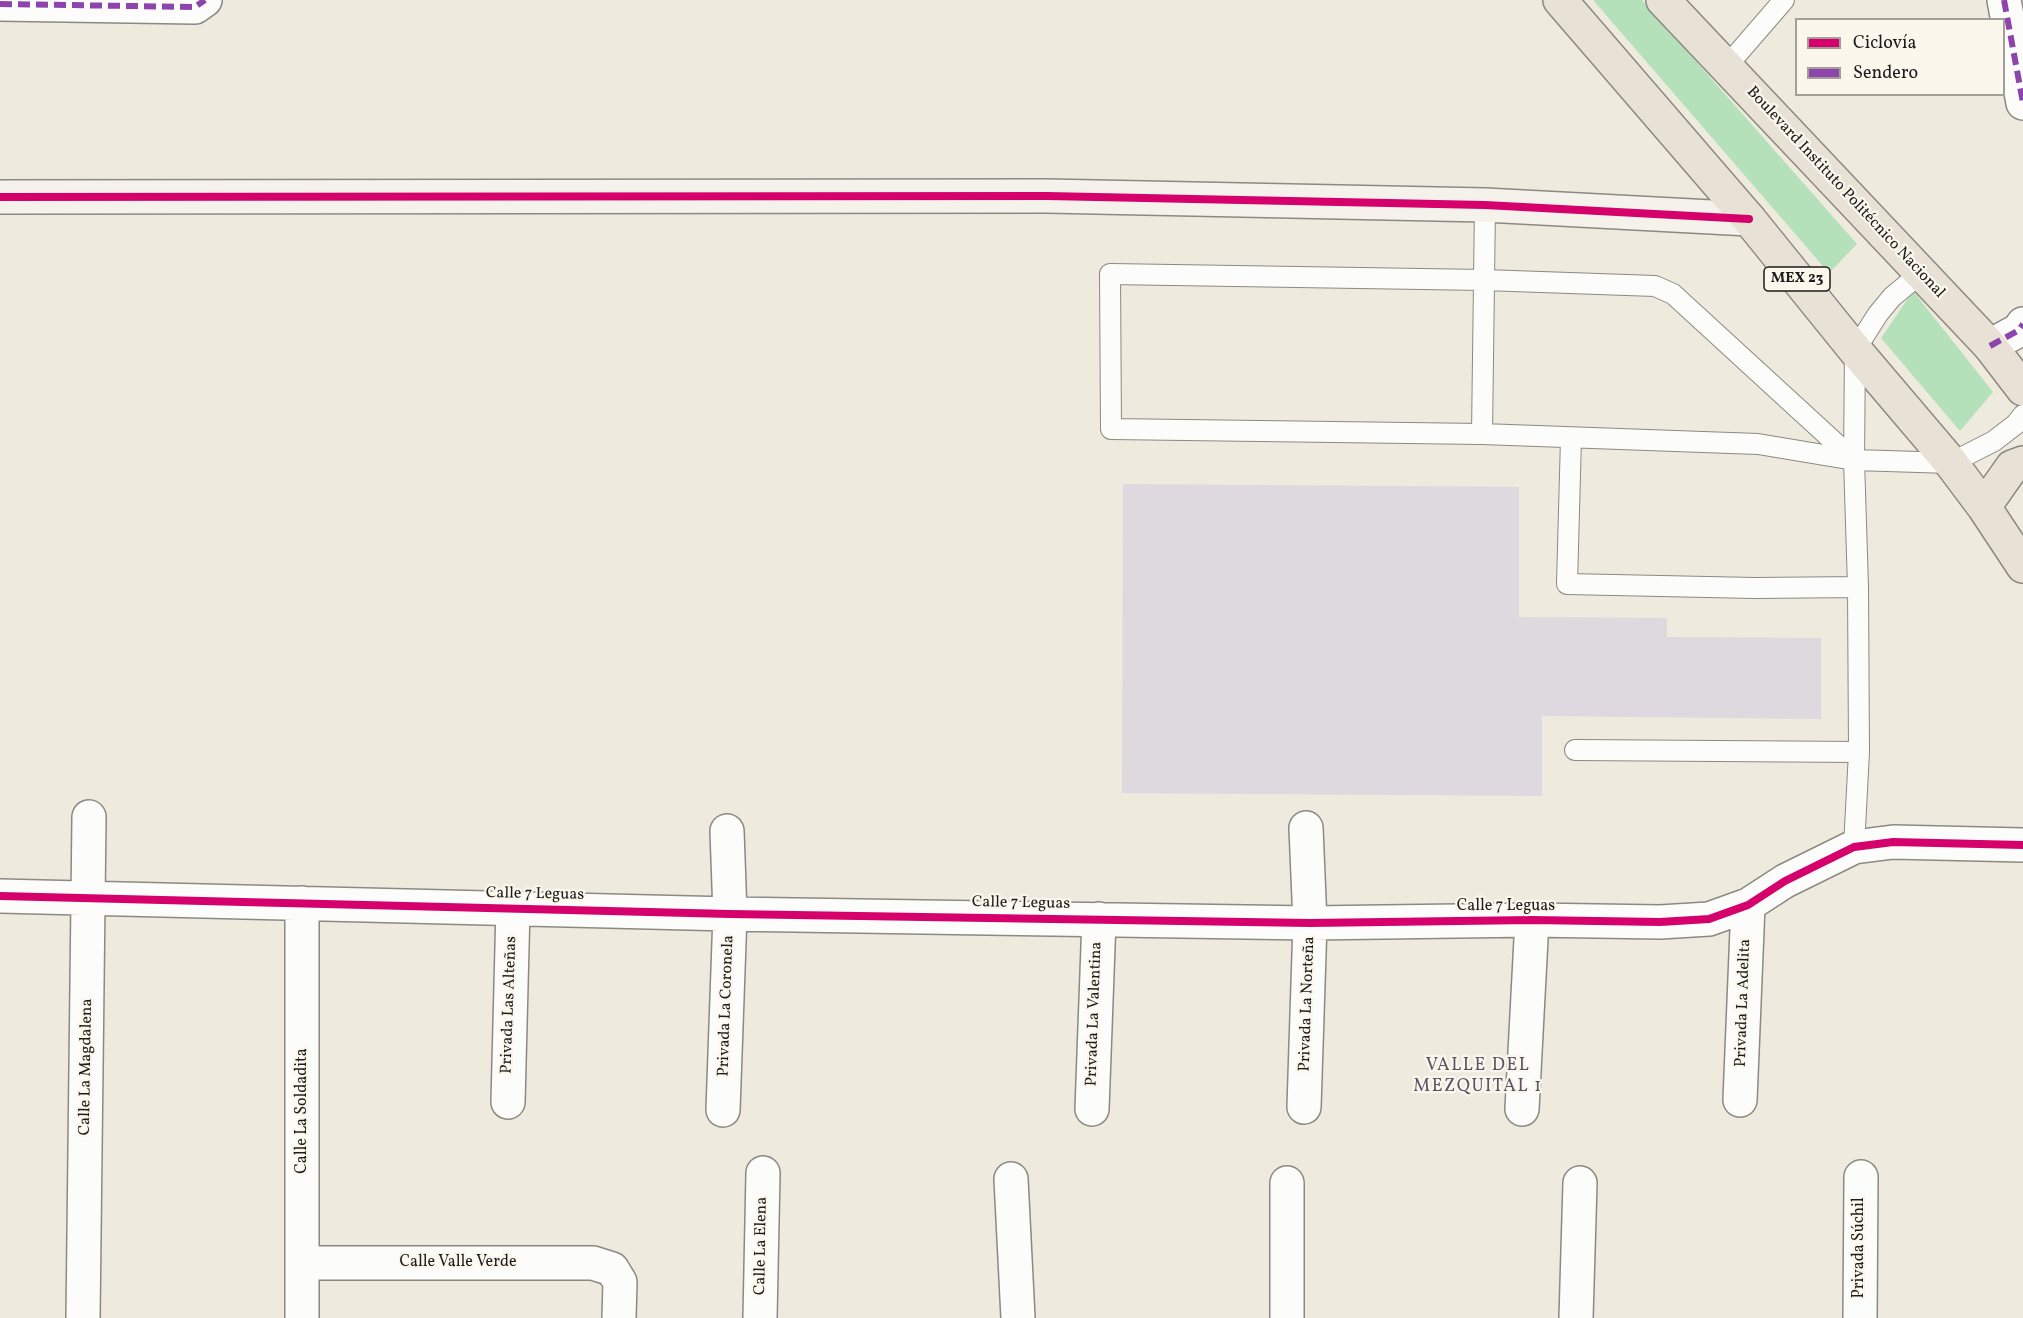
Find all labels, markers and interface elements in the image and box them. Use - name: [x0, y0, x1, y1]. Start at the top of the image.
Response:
- legend: [1795, 18, 2005, 96]
- text: Ciclovía: [1853, 31, 1916, 56]
- text: Sendero: [1853, 61, 1918, 86]
- street label: Boulevard Instituto Politécnico Nacional: [1742, 83, 1948, 303]
- road number: MEX 23: [1764, 267, 1830, 291]
- street label: Calle 7 Leguas: [486, 885, 584, 905]
- street label: Calle 7 Leguas: [972, 894, 1070, 914]
- street label: Calle 7 Leguas: [1457, 897, 1555, 917]
- street label: Privada La Coronela: [715, 935, 739, 1077]
- street label: Privada Las Alteñas: [498, 936, 522, 1074]
- street label: Privada La Norteña: [1296, 936, 1320, 1072]
- street label: Privada La Adelita: [1732, 939, 1756, 1067]
- street label: Privada La Valentina: [1083, 941, 1107, 1087]
- street label: Calle La Magdalena: [76, 998, 98, 1136]
- street label: Calle La Soldadita: [293, 1048, 313, 1174]
- district label: VALLE DEL MEZQUITAL 1: [1413, 1056, 1543, 1098]
- street label: Calle La Elena: [752, 1197, 772, 1295]
- street label: Privada Súchil: [1850, 1197, 1870, 1299]
- street label: Calle Valle Verde: [400, 1253, 516, 1273]

